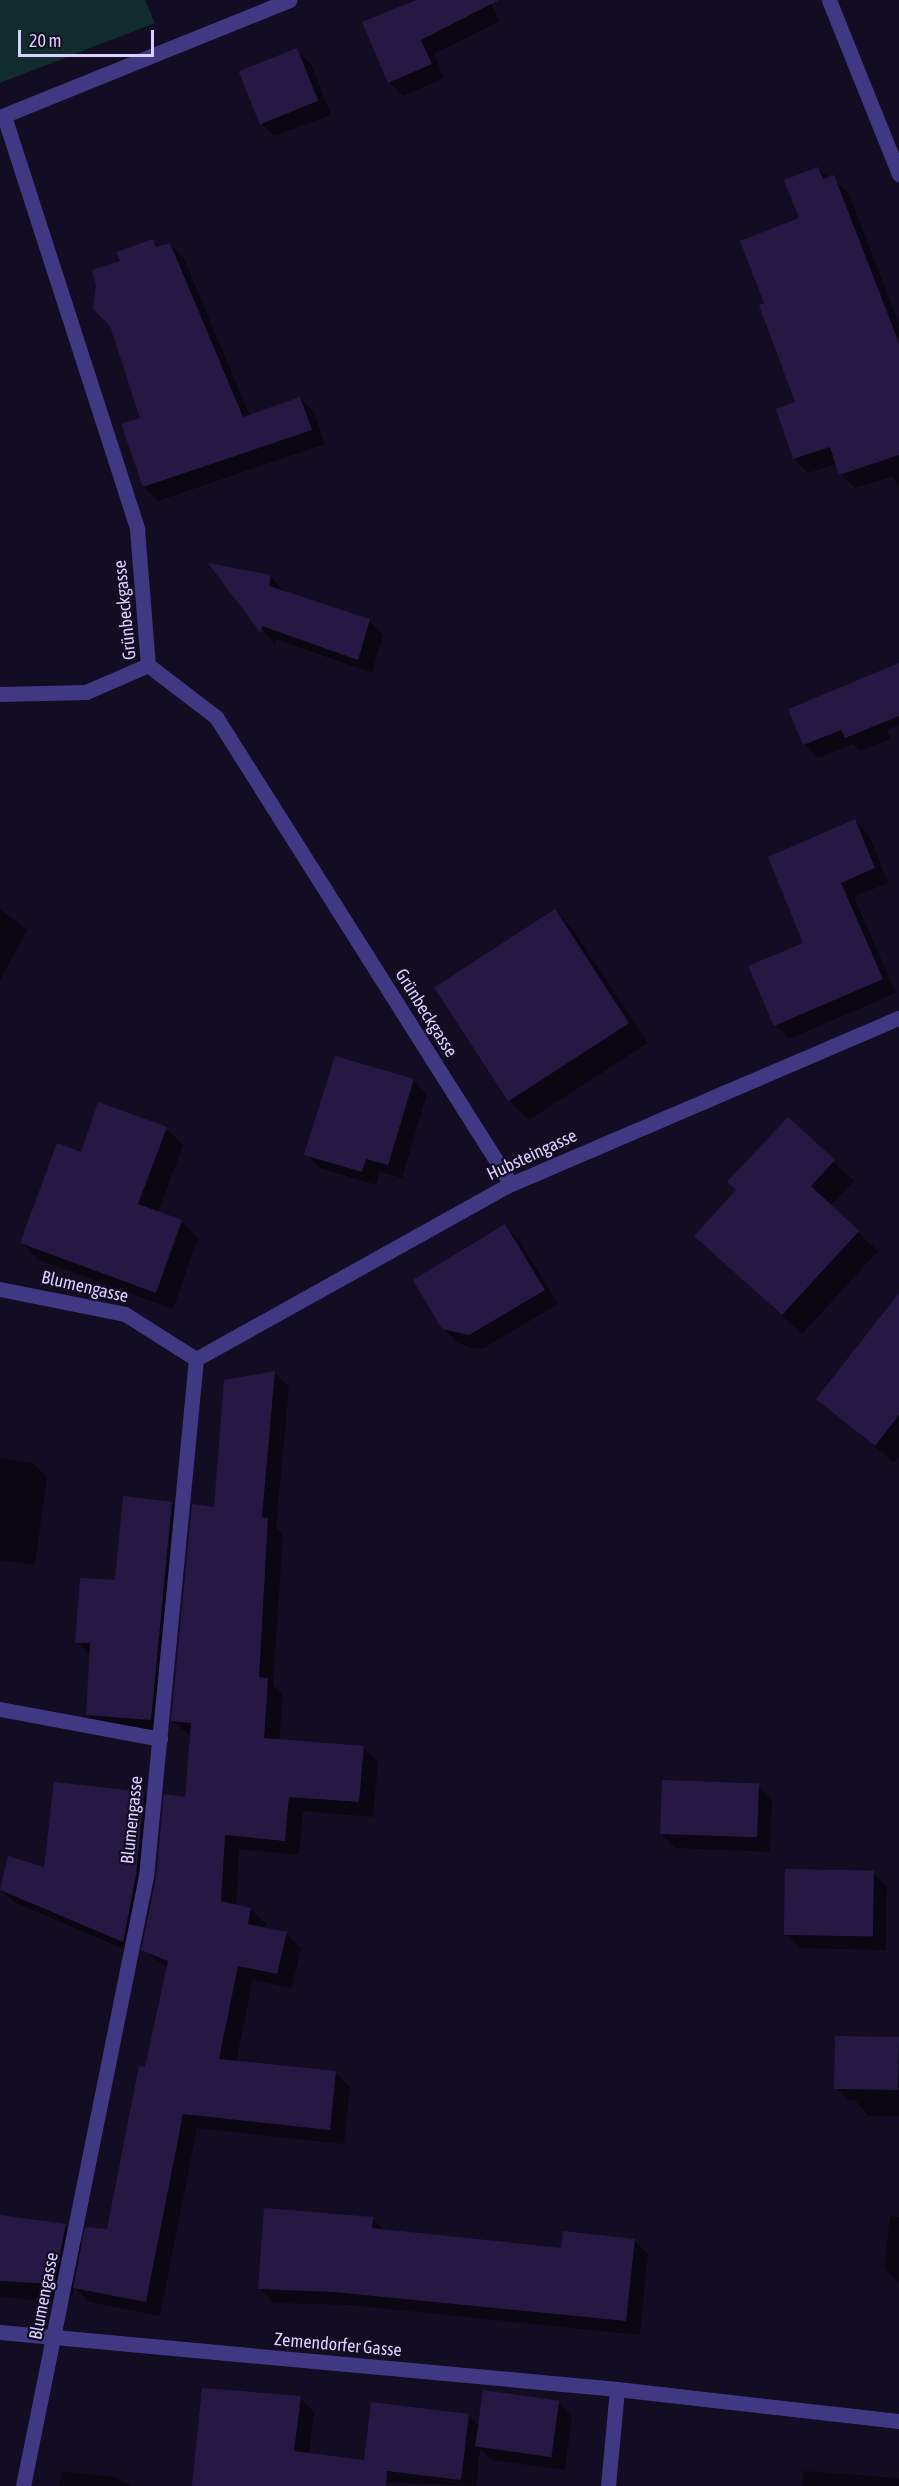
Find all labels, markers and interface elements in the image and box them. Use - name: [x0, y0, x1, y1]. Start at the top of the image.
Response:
- scale bar: [21, 18, 158, 56]
- text: 20 m: [29, 30, 61, 51]
- street label: Grünbeckgasse: [109, 559, 141, 661]
- street label: Grünbeckgasse: [390, 965, 462, 1061]
- street label: Hubsteingasse: [484, 1125, 580, 1185]
- street label: Blumengasse: [39, 1267, 131, 1307]
- street label: Blumengasse: [117, 1775, 147, 1865]
- street label: Blumengasse: [25, 2251, 63, 2341]
- street label: Zemendorfer Gasse: [273, 2329, 403, 2361]

